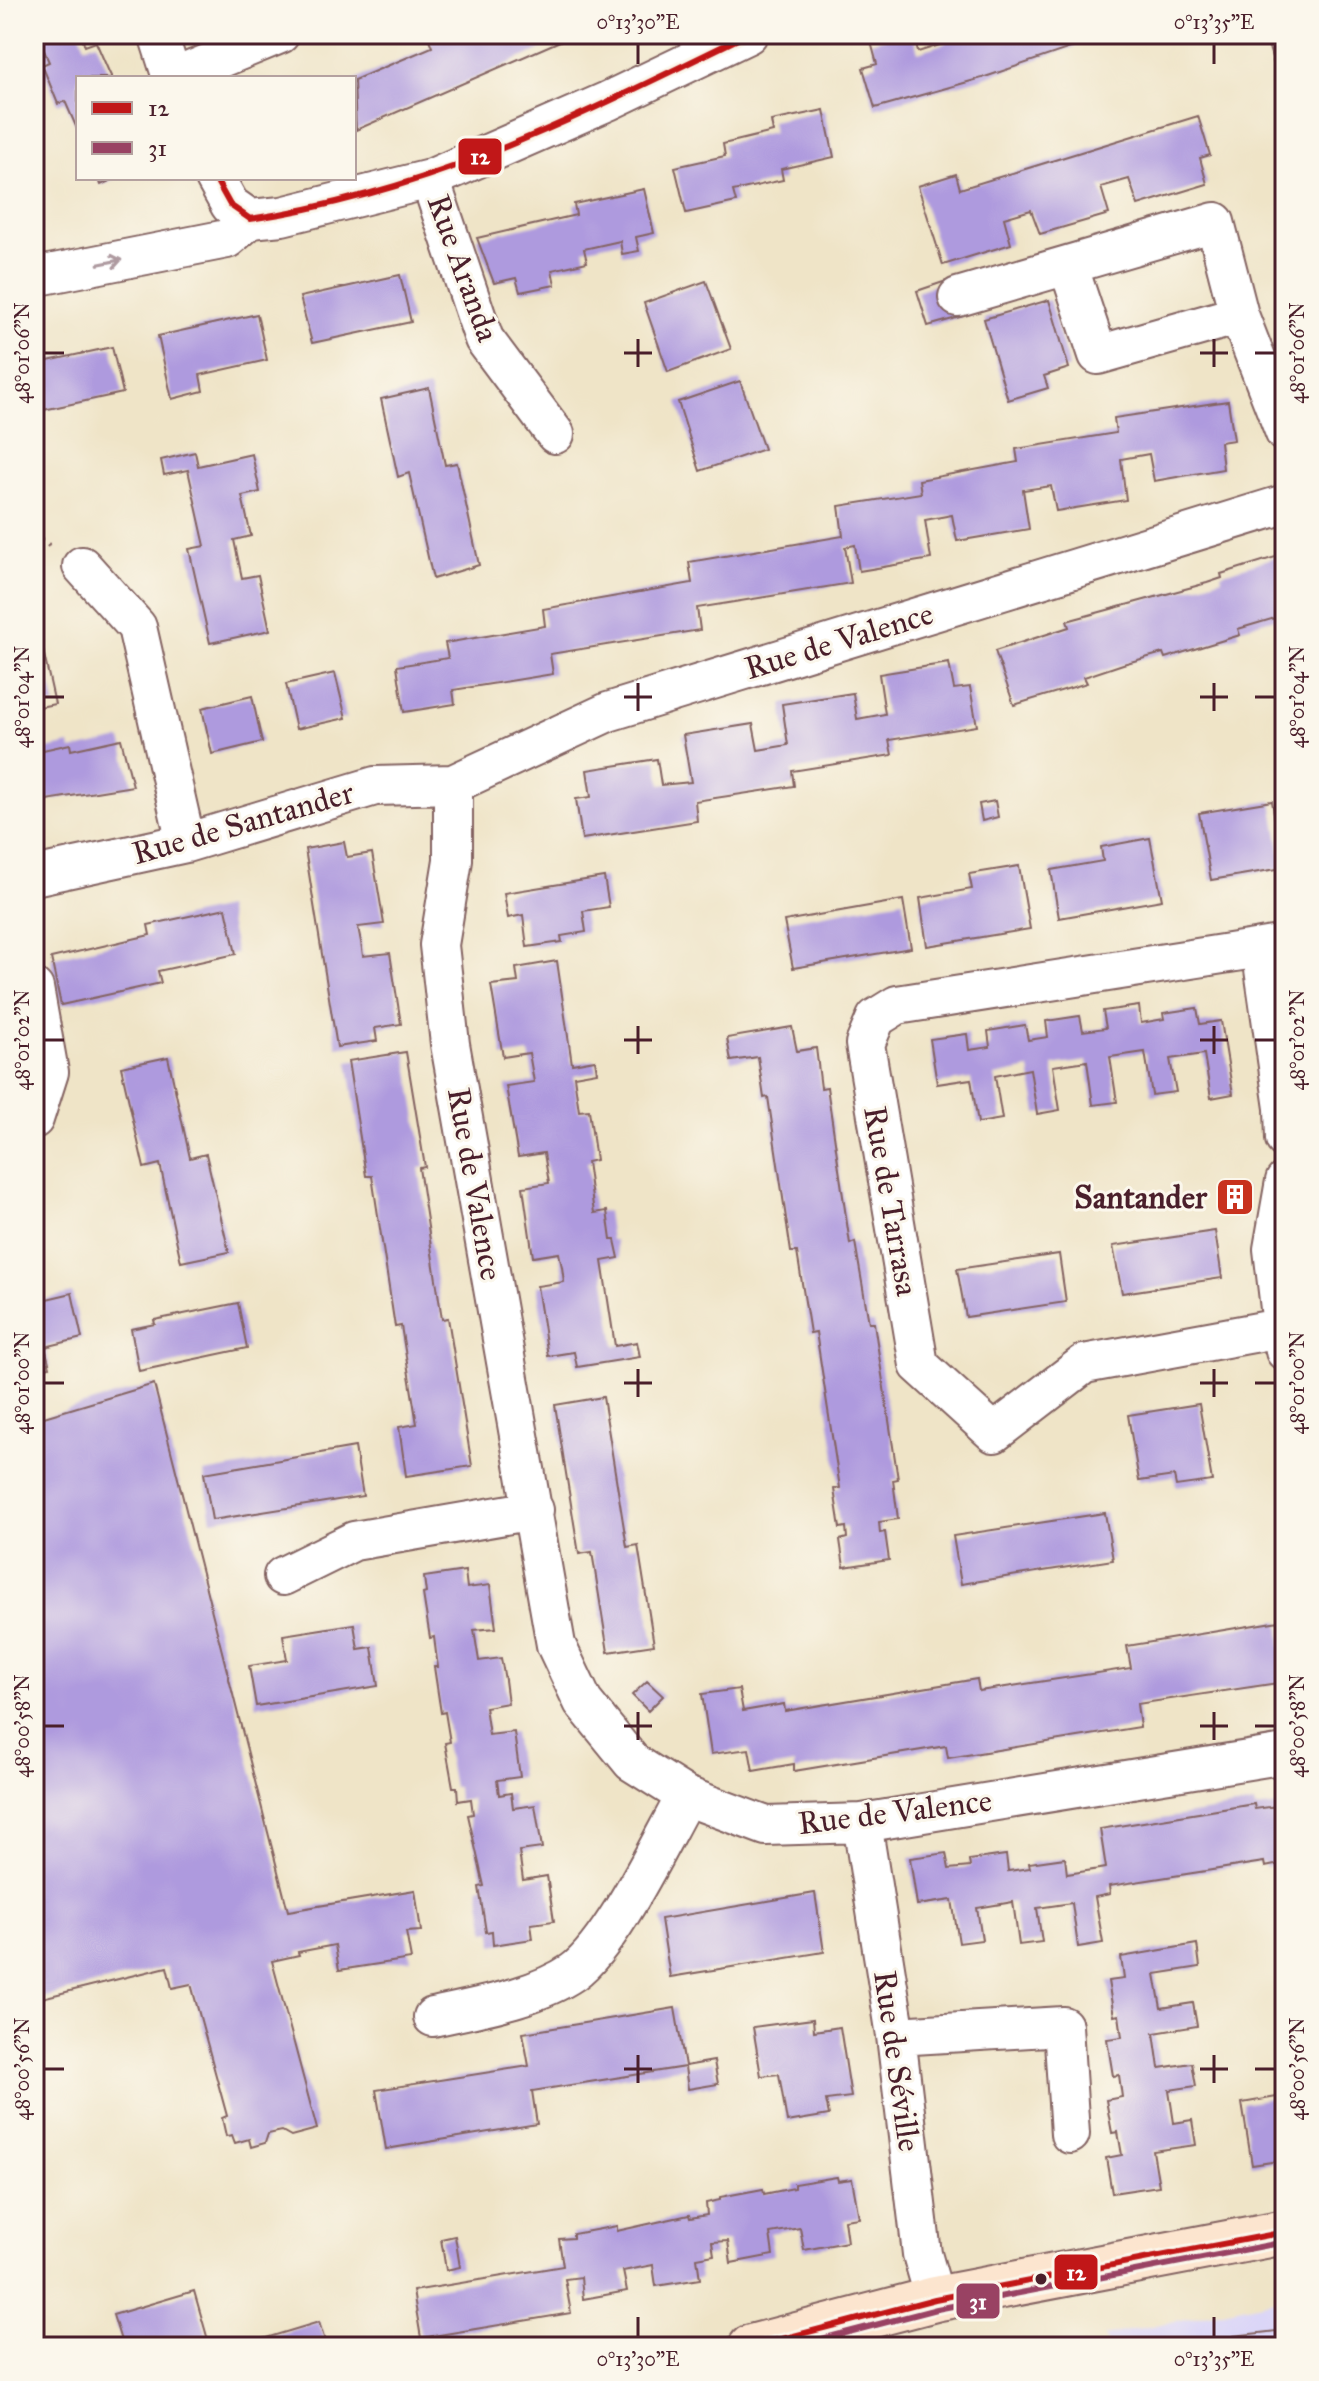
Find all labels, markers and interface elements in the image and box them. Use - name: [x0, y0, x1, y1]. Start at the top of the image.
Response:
- text: 0°13'30"E: [596, 10, 680, 34]
- text: 0°13'35"E: [1174, 10, 1254, 34]
- legend: [76, 76, 356, 180]
- text: 12: [148, 93, 169, 123]
- text: 31: [148, 133, 167, 163]
- line badge: 12: [457, 137, 503, 176]
- text: 12: [470, 143, 491, 170]
- street label: Rue Aranda: [418, 189, 508, 347]
- one-way arrow: [97, 254, 123, 269]
- text: 48°01'06"N: [10, 302, 34, 404]
- text: 48°01'06"N: [1285, 302, 1309, 404]
- street label: Rue de Valence: [740, 594, 938, 688]
- text: 48°01'04"N: [10, 646, 34, 748]
- text: 48°01'04"N: [1285, 646, 1309, 748]
- street label: Rue de Santander: [128, 773, 358, 873]
- text: 48°01'02"N: [10, 989, 34, 1091]
- text: 48°01'02"N: [1285, 989, 1309, 1091]
- street label: Rue de Valence: [439, 1085, 511, 1283]
- street label: Rue de Tarrasa: [855, 1103, 927, 1299]
- building icon: Santander: [1214, 1176, 1256, 1218]
- place label: Santander: [1074, 1178, 1208, 1217]
- text: 48°01'00"N: [10, 1332, 34, 1434]
- text: 48°01'00"N: [1285, 1332, 1309, 1434]
- text: 48°00'58"N: [10, 1674, 34, 1778]
- text: 48°00'58"N: [1285, 1674, 1309, 1778]
- street label: Rue de Valence: [796, 1781, 994, 1843]
- street label: Rue de Séville: [865, 1968, 929, 2154]
- text: 48°00'56"N: [10, 2017, 34, 2121]
- text: 48°00'56"N: [1285, 2017, 1309, 2121]
- line badge: 12: [1053, 2253, 1099, 2291]
- text: 12: [1066, 2259, 1087, 2286]
- unlabelled marker: [1033, 2271, 1049, 2287]
- line badge: 31: [955, 2282, 1001, 2320]
- text: 31: [969, 2288, 987, 2315]
- text: 0°13'30"E: [596, 2347, 680, 2371]
- text: 0°13'35"E: [1174, 2347, 1254, 2371]

